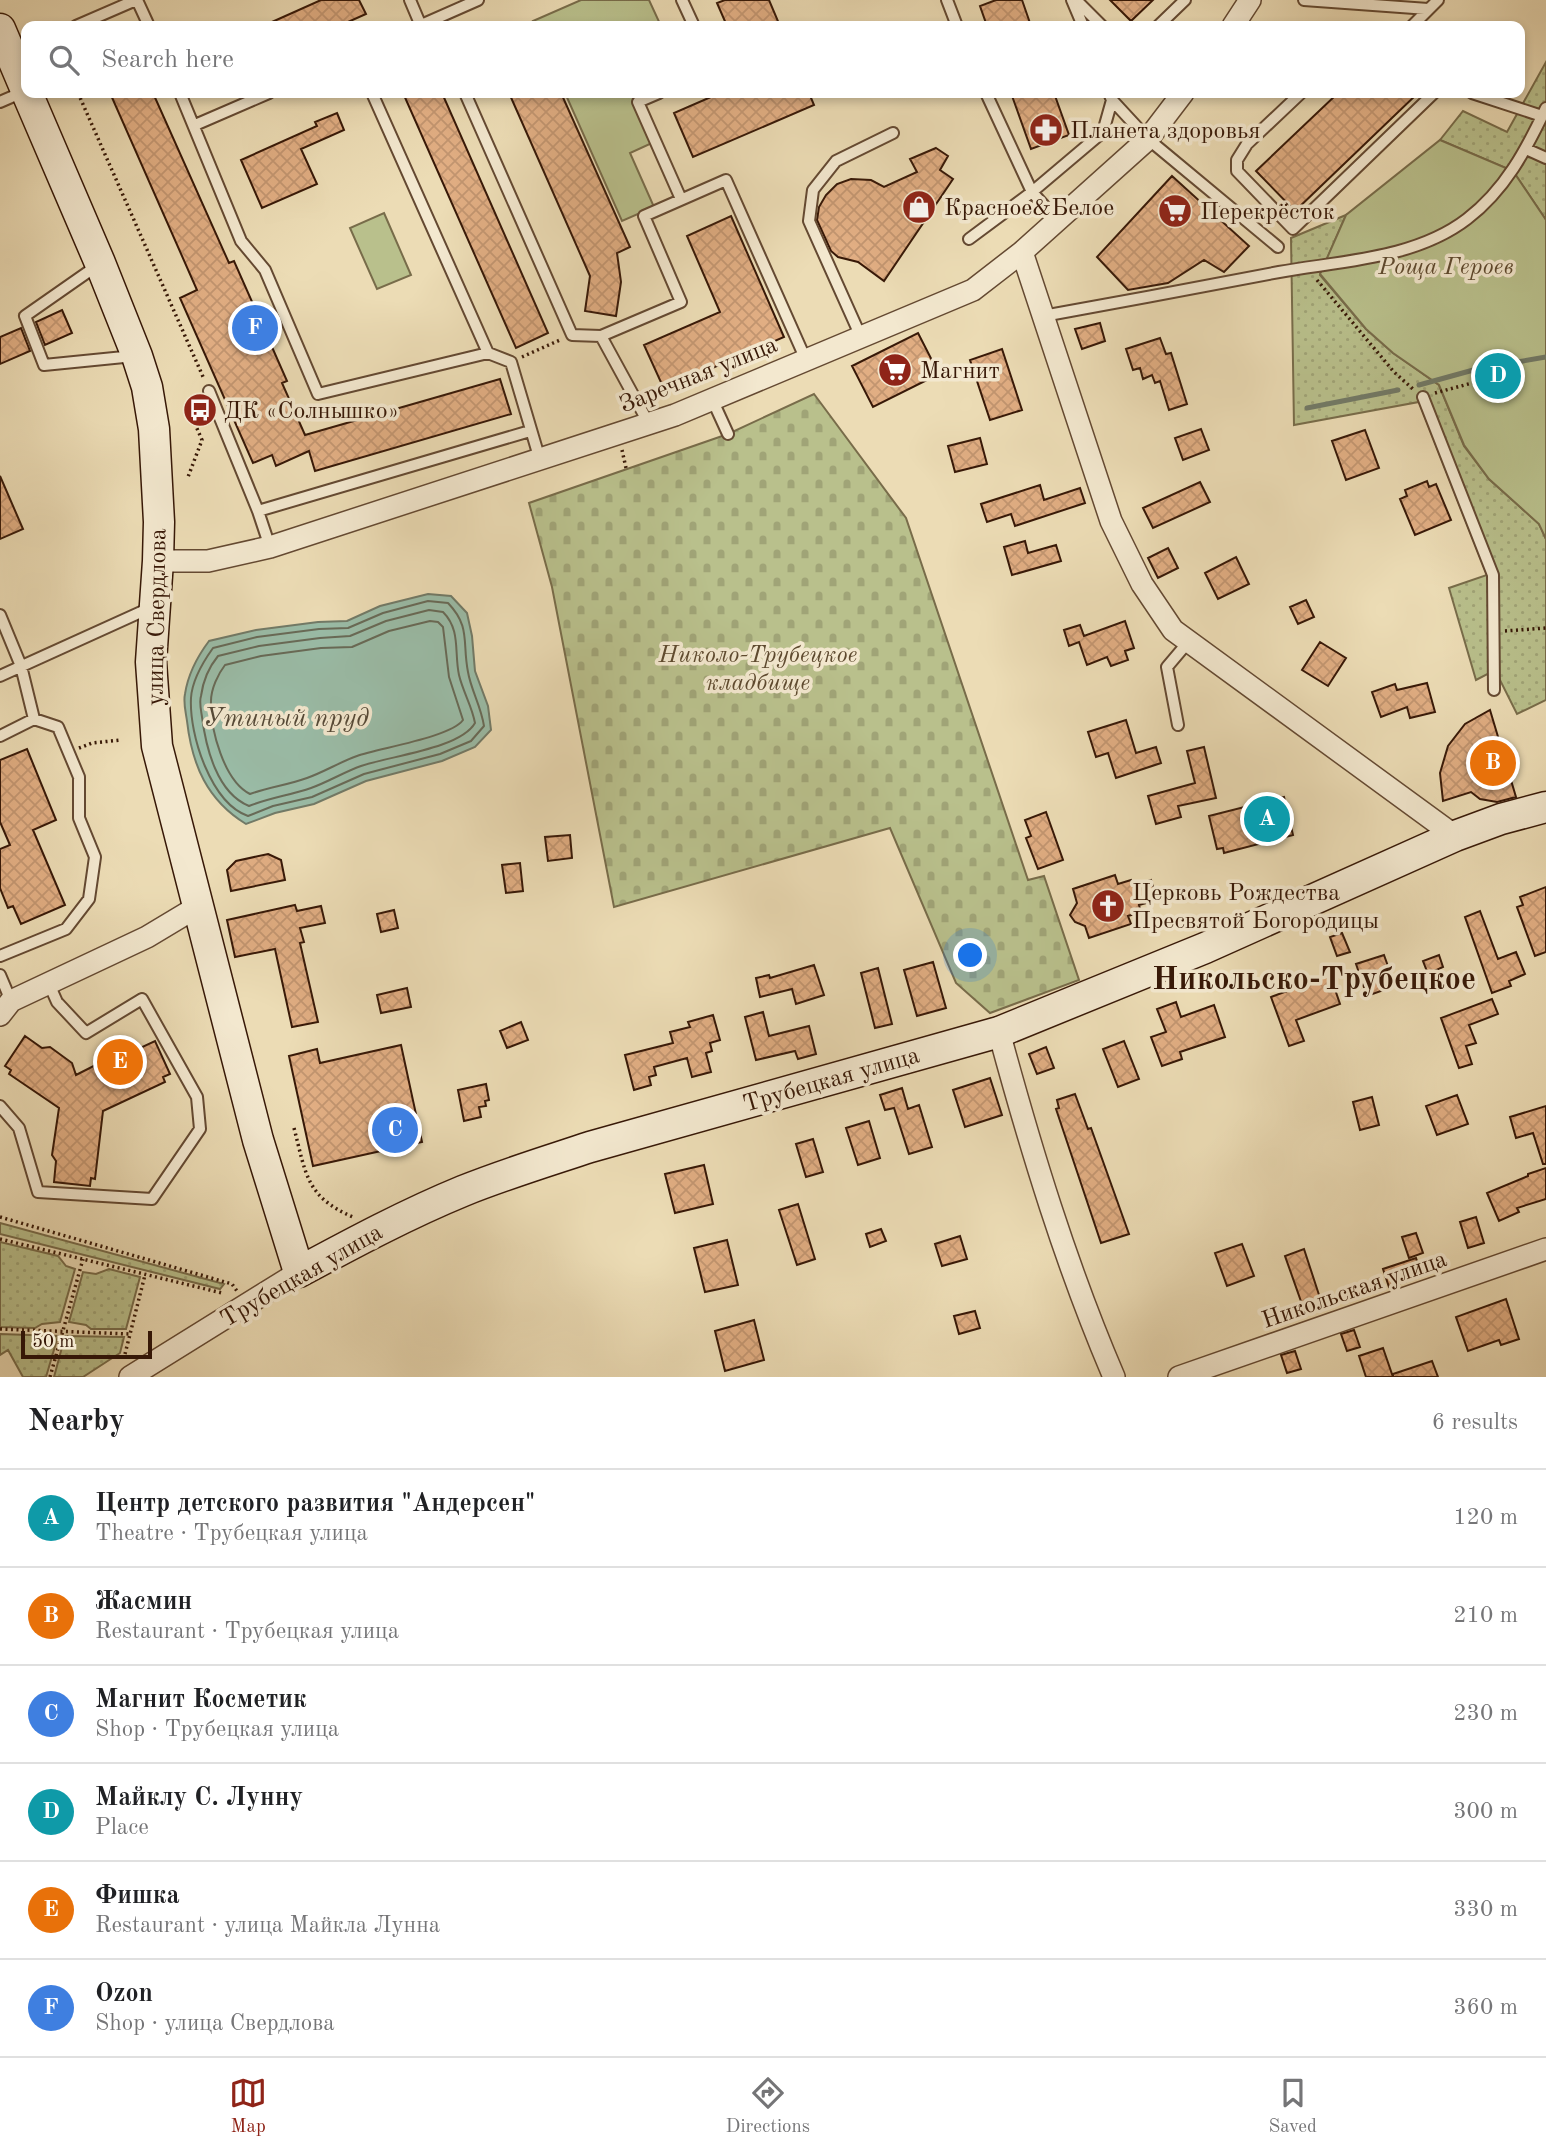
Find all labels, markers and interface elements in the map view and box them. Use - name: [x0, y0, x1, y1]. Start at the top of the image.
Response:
- search box: [21, 21, 1525, 98]
- icon: search: [45, 41, 83, 79]
- text: Search here: [101, 47, 234, 73]
- pharmacy icon: Планета здоровья: [1027, 111, 1065, 149]
- place label: Планета здоровья: [1070, 120, 1261, 144]
- shop icon: Красное&Белое: [900, 188, 938, 226]
- supermarket icon: Перекрёсток: [1156, 192, 1194, 230]
- place label: Красное&Белое: [944, 197, 1114, 221]
- place label: Перекрёсток: [1200, 201, 1335, 225]
- park label: Роща Героев: [1377, 256, 1514, 280]
- pin: F: [232, 302, 278, 354]
- street label: Заречная улица: [616, 333, 781, 418]
- pin: D: [1475, 350, 1521, 402]
- supermarket icon: Магнит: [876, 351, 914, 389]
- place label: Магнит: [920, 360, 1000, 384]
- bus stop icon: ДК «Солнышко»: [181, 391, 219, 429]
- place label: ДК «Солнышко»: [224, 400, 399, 424]
- street label: улица Свердлова: [144, 528, 172, 706]
- park label: Николо-Трубецкое кладбище: [658, 644, 858, 696]
- water label: Утиный пруд: [203, 706, 369, 732]
- pin: B: [1470, 737, 1516, 789]
- pin: A: [1244, 793, 1290, 845]
- place label: Церковь Рождества Пресвятой Богородицы: [1132, 882, 1379, 934]
- church icon: Церковь Рождества Пресвятой Богородицы: [1089, 887, 1127, 925]
- your location: [953, 938, 987, 972]
- district label: Никольско-Трубецкое: [1152, 965, 1476, 997]
- pin: E: [97, 1036, 143, 1088]
- street label: Трубецкая улица: [741, 1044, 923, 1118]
- pin: C: [372, 1104, 418, 1156]
- street label: Трубецкая улица: [217, 1221, 387, 1333]
- street label: Никольская улица: [1259, 1248, 1450, 1334]
- scale bar: [21, 1328, 152, 1360]
- text: 50 m: [32, 1333, 74, 1352]
- text: Nearby: [28, 1407, 125, 1437]
- text: 6 results: [1432, 1411, 1518, 1434]
- text: Центр детского развития "Андерсен": [95, 1491, 535, 1517]
- text: A: [42, 1506, 60, 1529]
- text: 120 m: [1453, 1506, 1518, 1529]
- text: Theatre · Трубецкая улица: [95, 1522, 368, 1545]
- text: Жасмин: [95, 1589, 192, 1615]
- text: B: [43, 1604, 59, 1627]
- text: 210 m: [1453, 1604, 1518, 1627]
- text: Restaurant · Трубецкая улица: [95, 1620, 399, 1643]
- text: Магнит Косметик: [95, 1687, 307, 1713]
- text: C: [43, 1702, 59, 1725]
- text: 230 m: [1453, 1702, 1518, 1725]
- text: Shop · Трубецкая улица: [95, 1718, 339, 1741]
- text: Майклу С. Лунну: [95, 1785, 303, 1811]
- text: D: [42, 1800, 60, 1823]
- text: 300 m: [1453, 1800, 1518, 1823]
- text: Place: [95, 1816, 149, 1839]
- text: Фишка: [95, 1883, 180, 1909]
- text: E: [43, 1898, 59, 1921]
- text: 330 m: [1453, 1898, 1518, 1921]
- text: Restaurant · улица Майкла Лунна: [95, 1914, 440, 1937]
- text: Ozon: [95, 1981, 153, 2007]
- text: F: [43, 1996, 59, 2019]
- text: 360 m: [1453, 1996, 1518, 2019]
- text: Shop · улица Свердлова: [95, 2012, 335, 2035]
- tab: Map: [229, 2074, 267, 2139]
- tab: Directions: [726, 2074, 810, 2139]
- tab: Saved: [1268, 2074, 1317, 2139]

